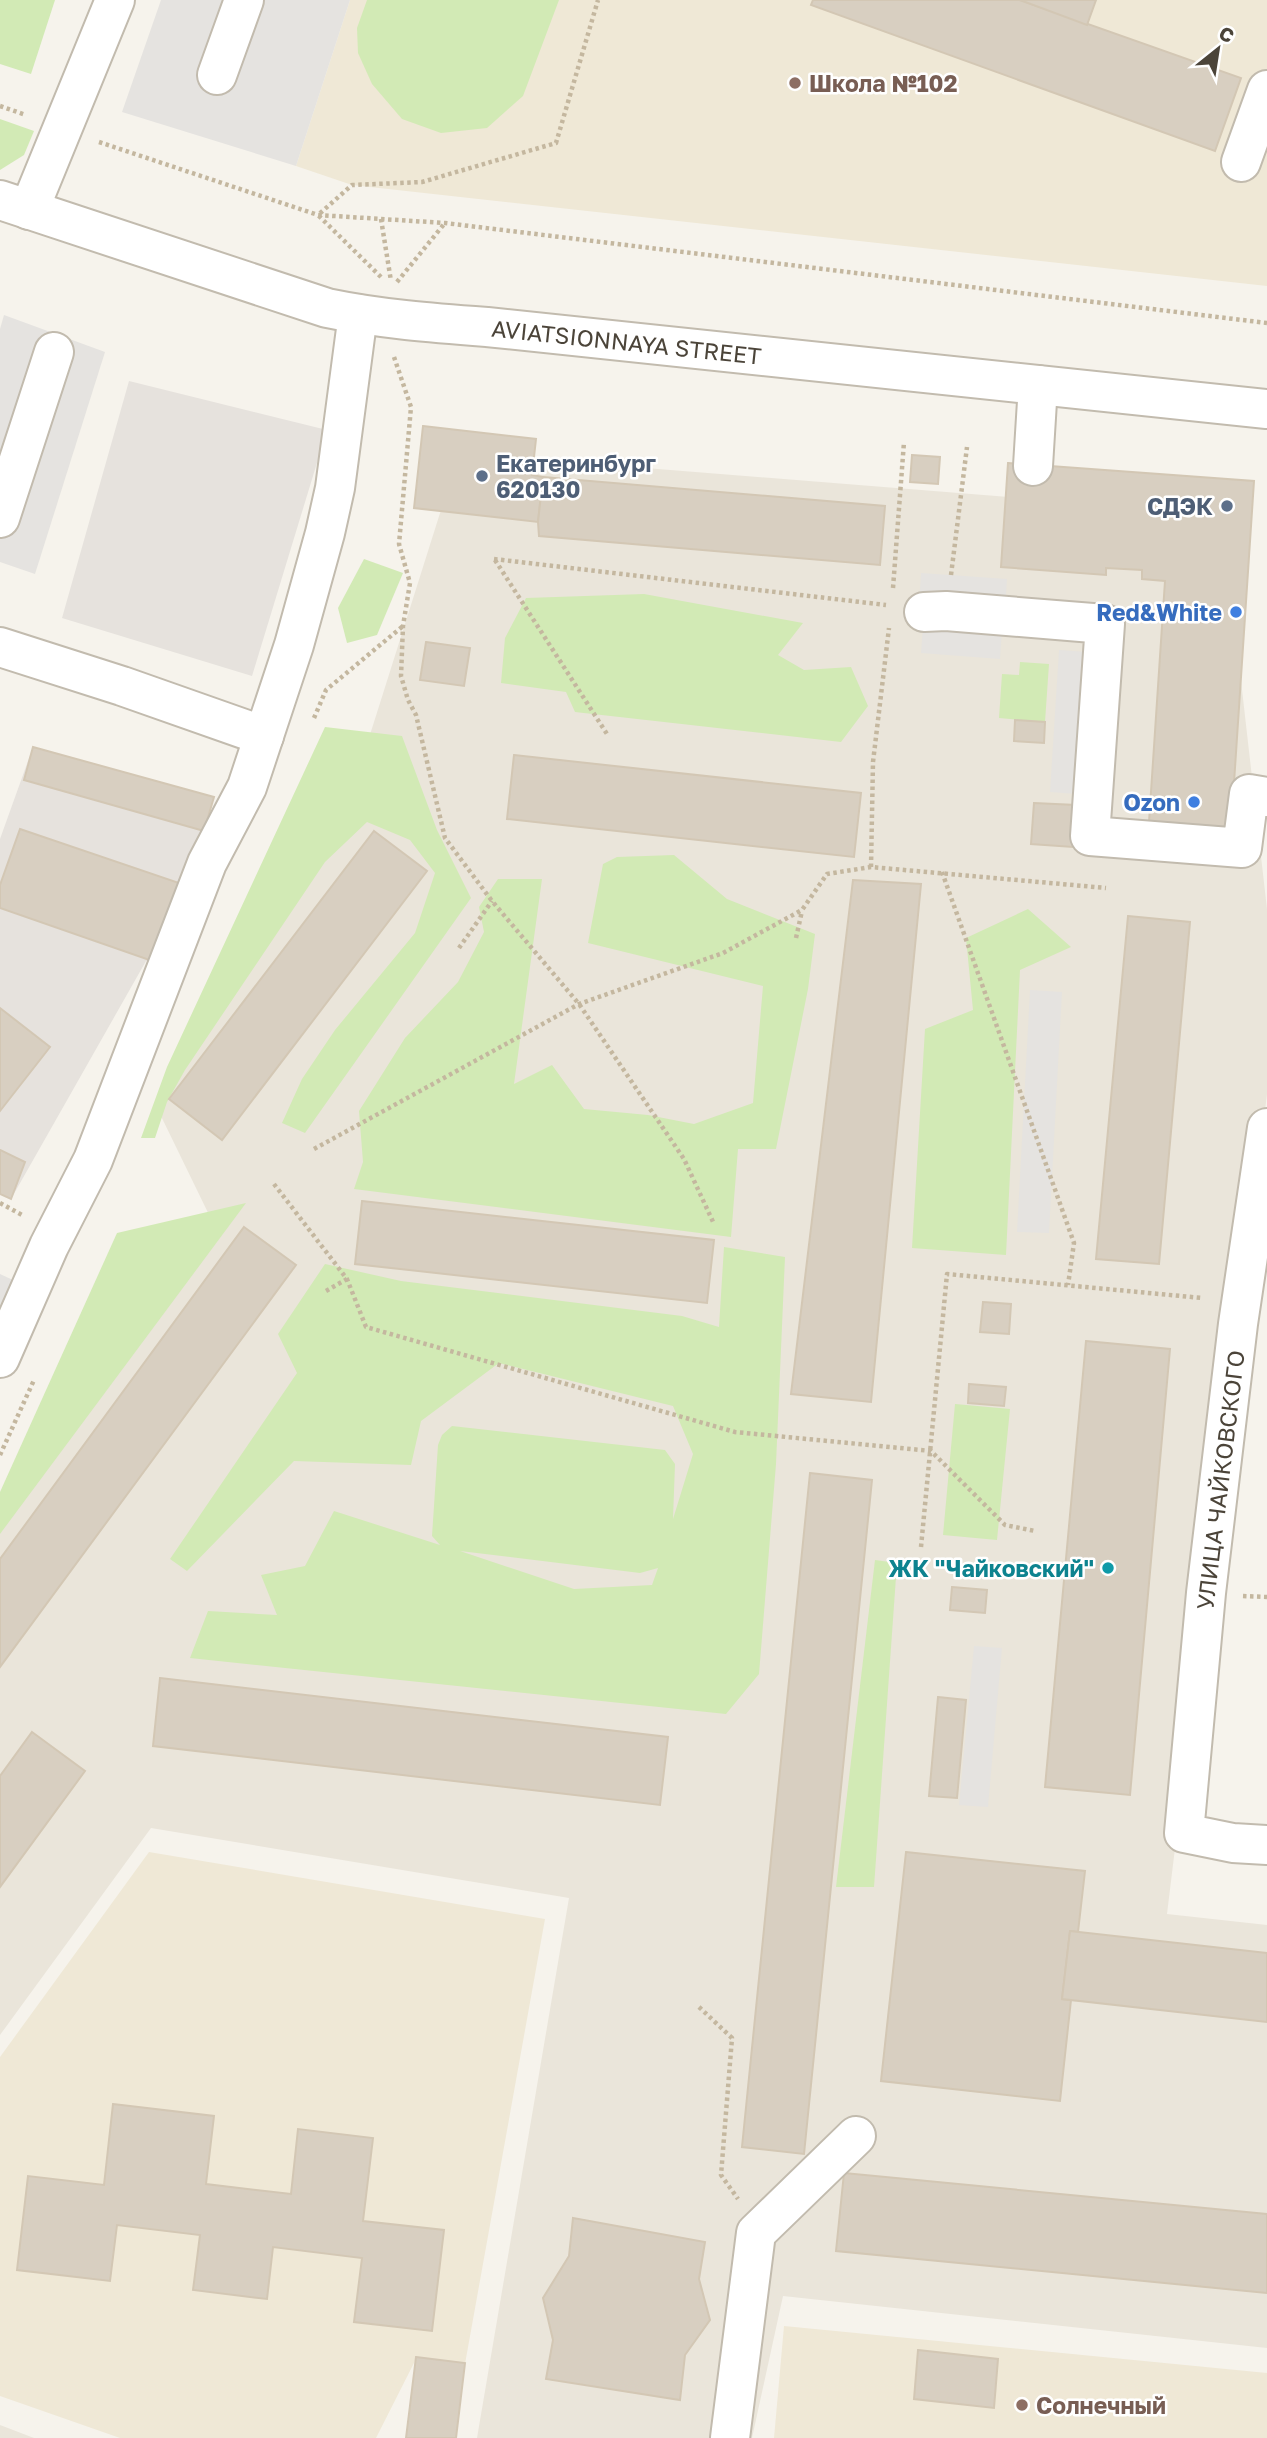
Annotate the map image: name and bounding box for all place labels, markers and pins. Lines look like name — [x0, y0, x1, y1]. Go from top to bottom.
place label: Школа №102 — [809, 69, 958, 97]
marker: Школа №102 — [787, 75, 803, 91]
place label: Екатеринбург 620130 — [496, 449, 656, 503]
marker: Екатеринбург 620130 — [474, 468, 490, 484]
place label: СДЭК — [1147, 492, 1213, 520]
marker: СДЭК — [1219, 498, 1235, 514]
place label: Red&White — [1096, 598, 1222, 626]
marker: Red&White — [1228, 604, 1244, 620]
place label: Ozon — [1123, 788, 1180, 816]
marker: Ozon — [1186, 794, 1202, 810]
place label: ЖК "Чайковский" — [889, 1554, 1094, 1582]
marker: ЖК "Чайковский" — [1100, 1560, 1116, 1576]
place label: Солнечный — [1036, 2391, 1166, 2419]
marker: Солнечный — [1014, 2397, 1030, 2413]

